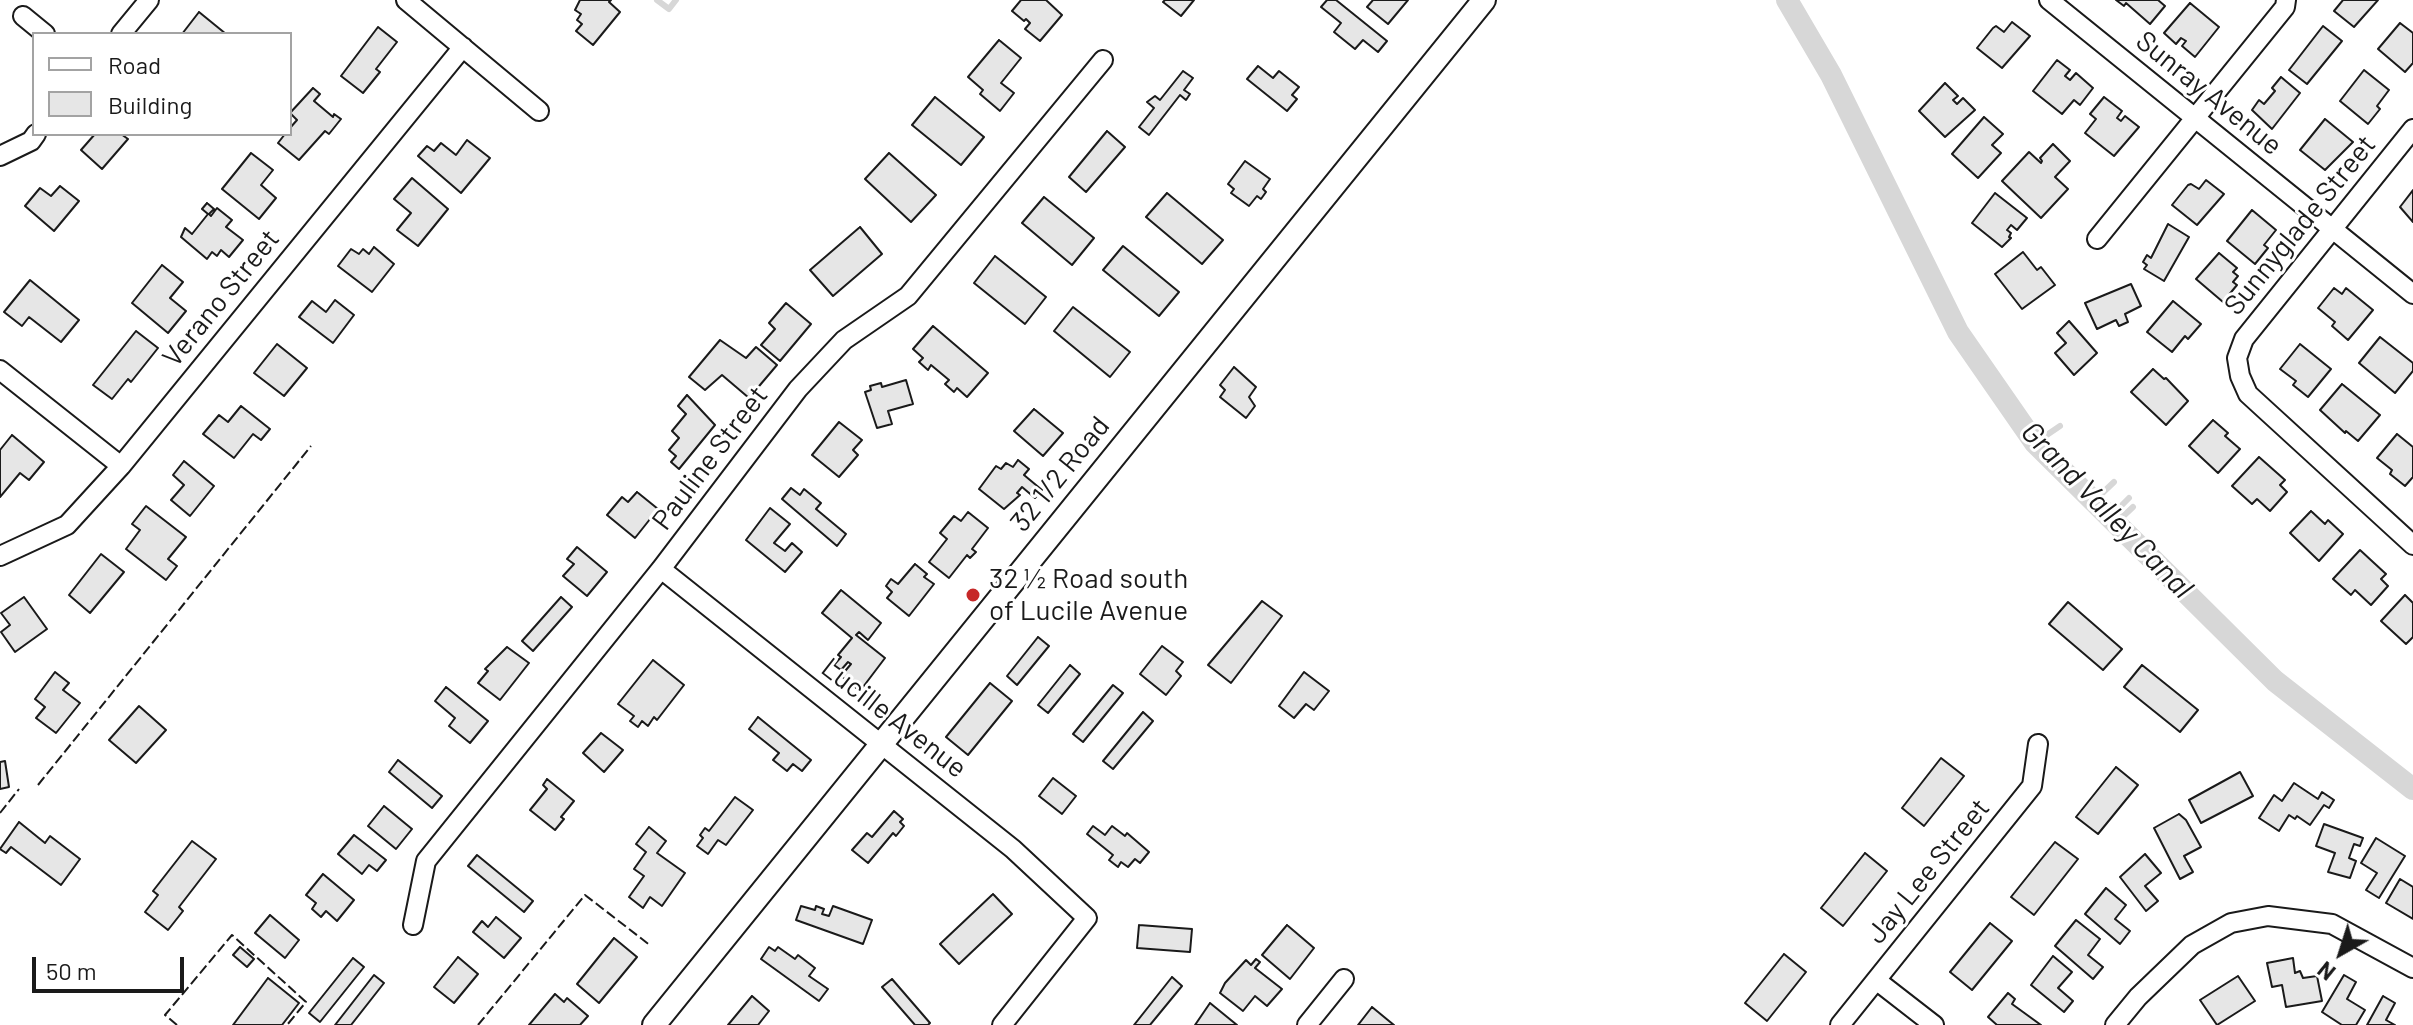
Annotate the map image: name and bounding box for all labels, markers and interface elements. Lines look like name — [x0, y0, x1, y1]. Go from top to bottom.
street label: Sunray Avenue — [2129, 24, 2289, 162]
legend — [32, 32, 292, 136]
text: Road — [108, 50, 161, 79]
text: Building — [108, 90, 192, 119]
street label: Sunnyglade Street — [2217, 128, 2383, 322]
street label: Verano Street — [155, 223, 287, 373]
street label: Pauline Street — [645, 380, 775, 536]
street label: 32 1/2 Road — [1003, 410, 1117, 538]
water label: Grand Valley Canal — [2013, 414, 2201, 606]
place label: 32 ½ Road south of Lucile Avenue — [989, 562, 1188, 628]
marker: 32 ½ Road south of Lucile Avenue — [964, 586, 982, 604]
street label: Lucille Avenue — [815, 651, 973, 785]
street label: Jay Lee Street — [1859, 792, 1997, 950]
north arrow — [2301, 913, 2381, 993]
scale bar — [36, 941, 188, 991]
text: 50 m — [46, 956, 97, 985]
text: N — [2312, 957, 2340, 986]

